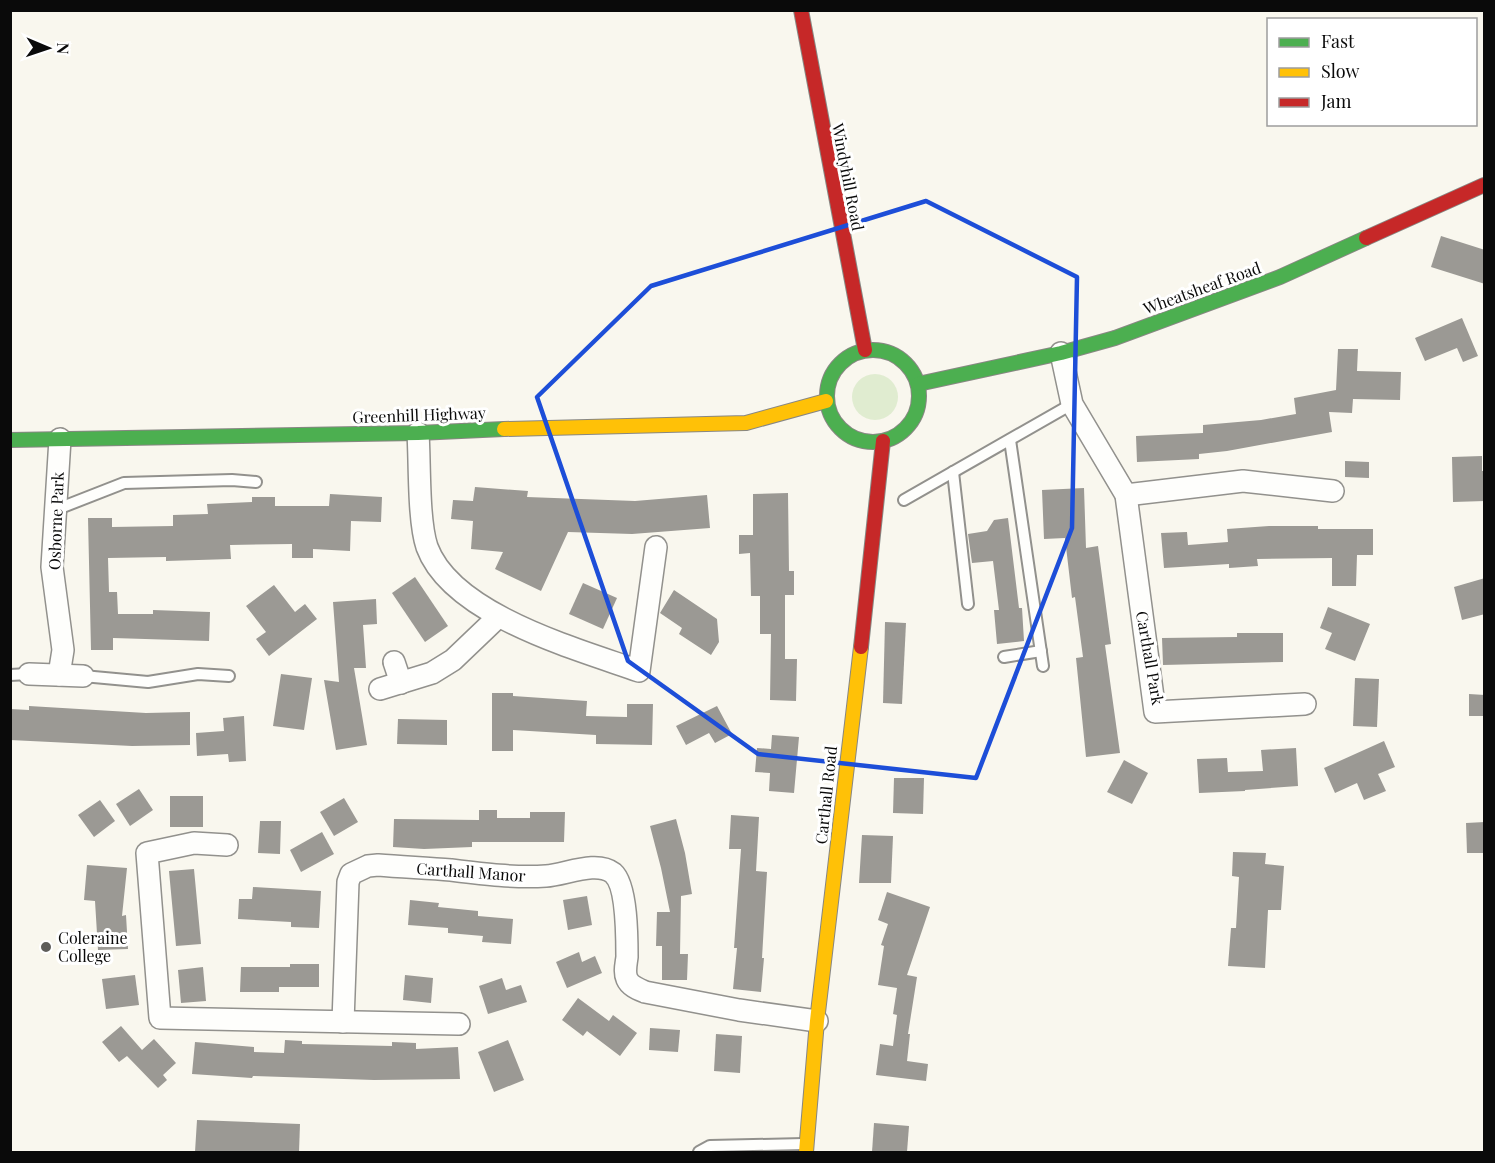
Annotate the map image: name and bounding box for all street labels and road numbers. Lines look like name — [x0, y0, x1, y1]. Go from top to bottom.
street label: Windyhill Road — [828, 120, 869, 232]
street label: Wheatsheaf Road — [1139, 256, 1264, 319]
street label: Greenhill Highway — [352, 402, 486, 427]
street label: Osborne Park — [43, 471, 68, 570]
street label: Carthall Park — [1132, 609, 1169, 707]
street label: Carthall Road — [810, 745, 841, 845]
street label: Carthall Manor — [416, 857, 526, 886]

